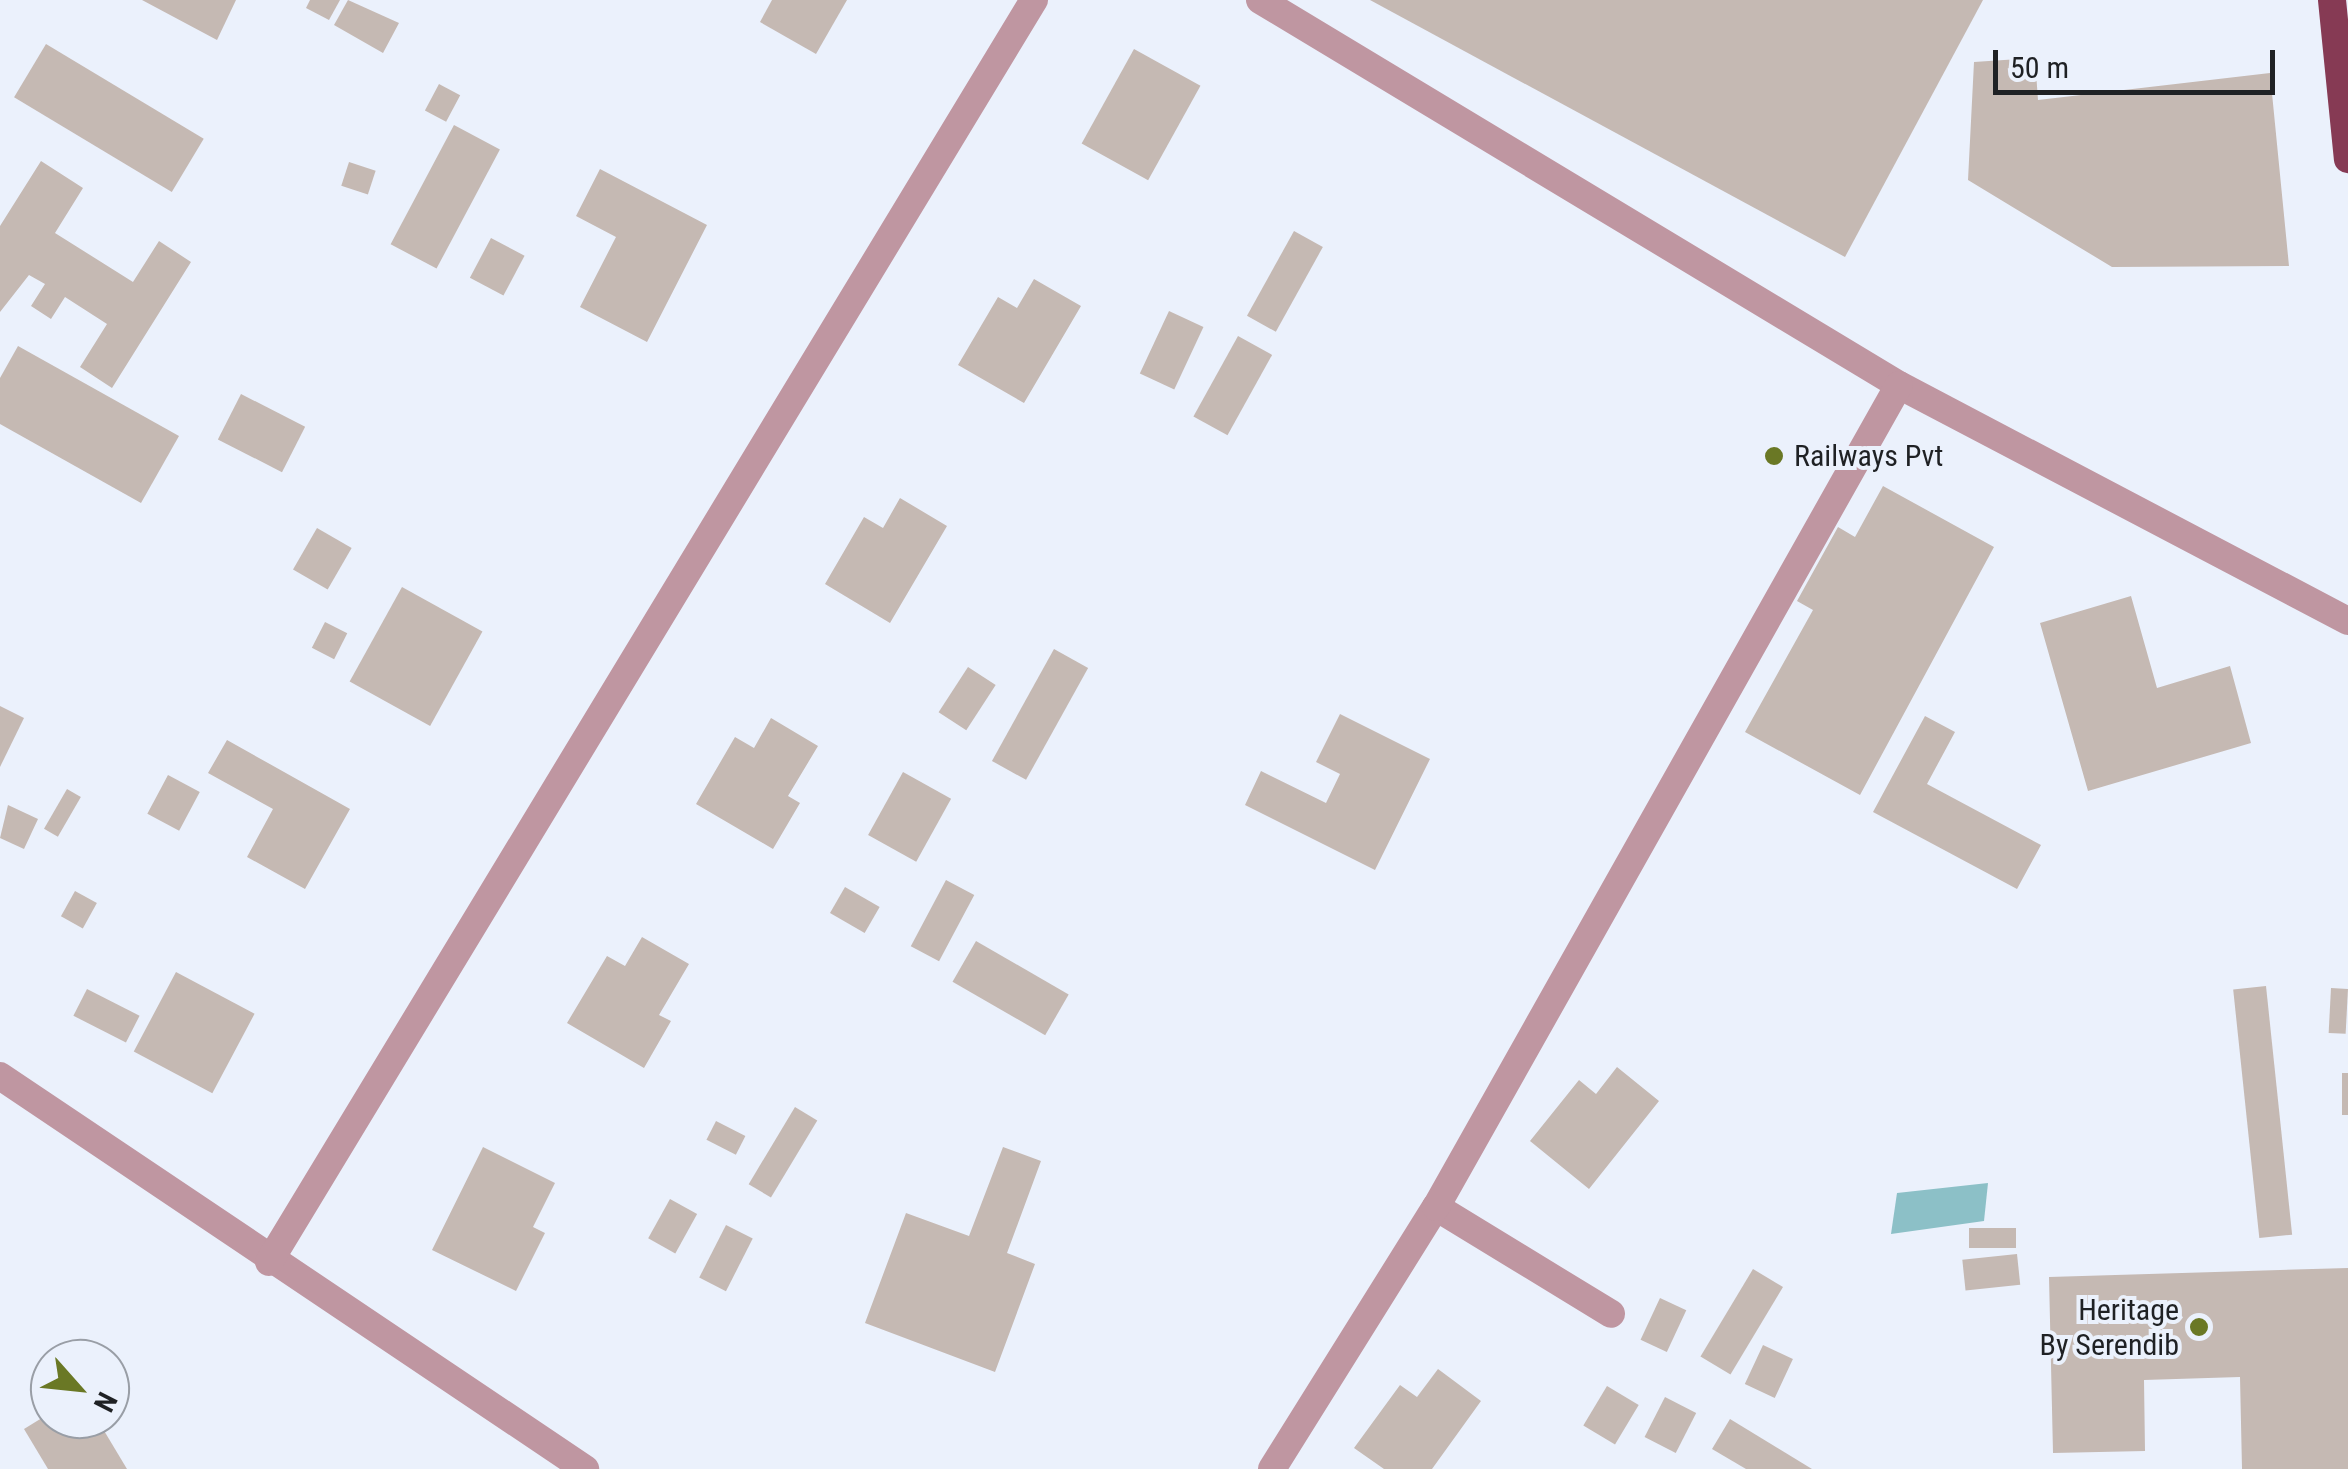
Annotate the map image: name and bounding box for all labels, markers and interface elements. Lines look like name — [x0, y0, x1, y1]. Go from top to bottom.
scale bar — [1998, 30, 2280, 92]
text: 50 m — [2010, 50, 2069, 85]
place label: Railways Pvt — [1794, 438, 1943, 474]
marker: Railways Pvt — [1763, 445, 1785, 467]
place label: Heritage By Serendib — [2040, 1292, 2179, 1362]
marker: Heritage By Serendib — [2188, 1316, 2210, 1338]
north arrow — [30, 1339, 130, 1439]
text: N — [87, 1387, 124, 1417]

